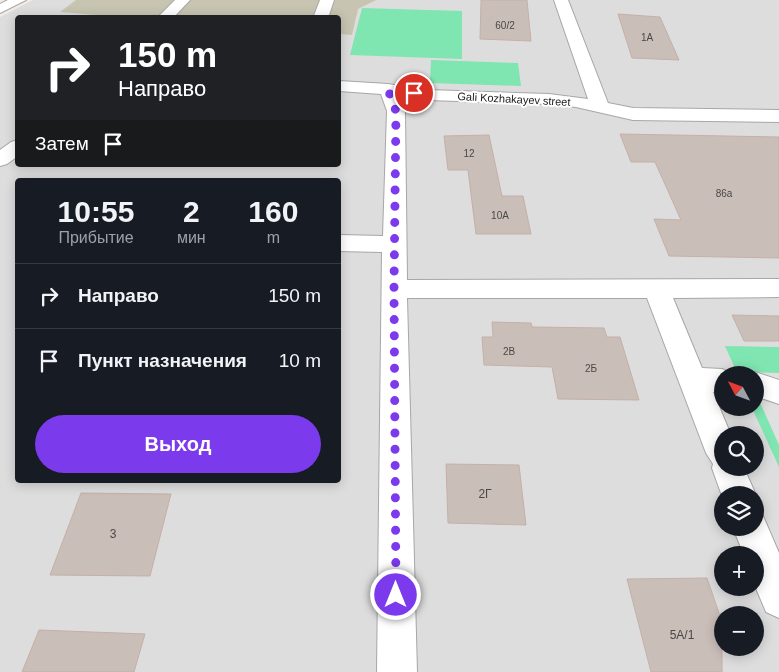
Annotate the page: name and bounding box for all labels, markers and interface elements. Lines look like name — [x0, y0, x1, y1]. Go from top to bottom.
house number: 60/2 — [495, 20, 515, 31]
house number: 1А — [641, 32, 653, 43]
icon: right — [35, 35, 100, 100]
text: 150 m — [118, 35, 217, 74]
pin — [393, 72, 435, 114]
text: Направо — [118, 76, 206, 101]
icon: arrive — [400, 79, 428, 107]
street label: Gali Kozhakayev street — [457, 90, 571, 108]
icon: arrive — [99, 130, 127, 158]
text: Затем — [35, 133, 89, 154]
house number: 12 — [463, 148, 475, 159]
house number: 86а — [716, 188, 733, 199]
text: 10:55 — [58, 195, 134, 228]
text: 2 — [183, 195, 200, 228]
text: 160 — [248, 195, 298, 228]
house number: 10А — [491, 210, 509, 221]
text: Прибытие — [58, 229, 134, 246]
text: мин — [177, 229, 206, 246]
text: m — [267, 229, 280, 246]
icon: right — [35, 282, 63, 310]
text: Направо — [78, 285, 159, 306]
text: 150 m — [268, 285, 321, 306]
house number: 2В — [503, 346, 515, 357]
icon: arrive — [35, 347, 63, 375]
text: Пункт назначения — [78, 350, 247, 371]
text: 10 m — [279, 350, 321, 371]
house number: 2Б — [585, 363, 597, 374]
north arrow — [714, 366, 764, 416]
map controls — [714, 366, 764, 656]
button: Выход — [35, 415, 321, 473]
button: search — [714, 426, 764, 476]
button: layers — [714, 486, 764, 536]
house number: 2Г — [478, 487, 492, 501]
house number: 3 — [110, 527, 117, 541]
button: + — [714, 546, 764, 596]
position arrow — [369, 568, 421, 620]
button: − — [714, 606, 764, 656]
house number: 5А/1 — [670, 628, 695, 642]

